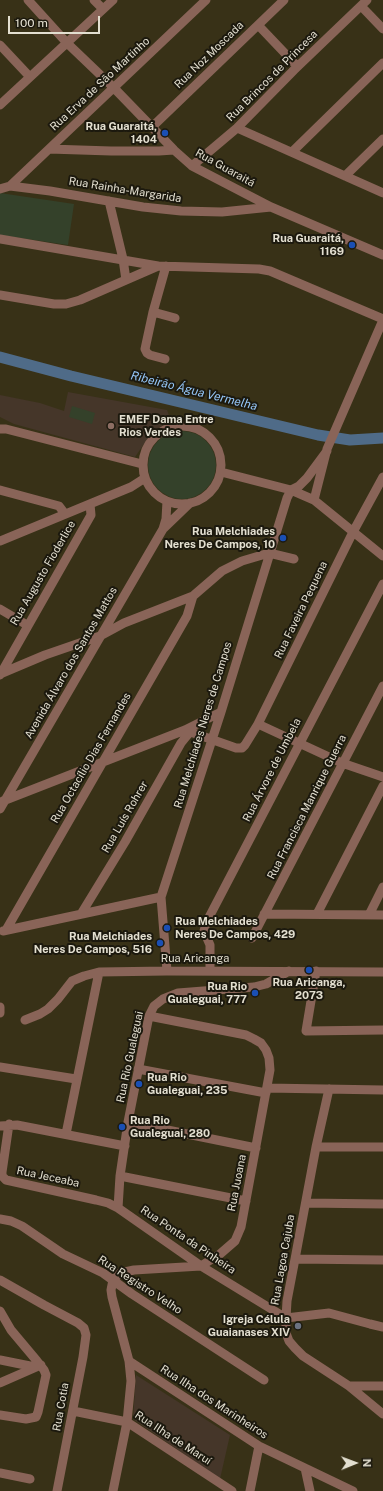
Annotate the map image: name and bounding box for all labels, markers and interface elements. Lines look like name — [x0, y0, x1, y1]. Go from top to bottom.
scale bar — [10, 8, 102, 34]
text: 100 m — [15, 16, 48, 30]
street label: Rua Noz Moscada — [172, 19, 246, 91]
street label: Rua Brincos de Princesa — [224, 28, 320, 124]
street label: Rua Erva de São Martinho — [47, 34, 153, 134]
place label: Rua Guaraitá, 1404 — [86, 120, 157, 146]
marker: Rua Guaraitá, 1404 — [160, 128, 170, 138]
street label: Rua Guaraitá — [193, 146, 257, 190]
street label: Rua Rainha-Margarida — [68, 175, 182, 205]
place label: Rua Guaraitá, 1169 — [273, 232, 344, 258]
marker: Rua Guaraitá, 1169 — [347, 240, 357, 250]
water label: Ribeirão Água Vermelha — [129, 368, 259, 414]
place label: EMEF Dama Entre Rios Verdes — [119, 413, 214, 439]
marker: EMEF Dama Entre Rios Verdes — [106, 421, 116, 431]
street label: Rua Augusto Fioderlice — [8, 518, 78, 628]
place label: Rua Melchiades Neres De Campos, 10 — [164, 525, 275, 551]
marker: Rua Melchiades Neres De Campos, 10 — [278, 533, 288, 543]
street label: Rua Faveira Pequena — [272, 559, 330, 661]
street label: Avenida Álvaro dos Santos Mattos — [22, 585, 120, 741]
street label: Rua Melchíades Neres de Campos — [171, 640, 235, 810]
street label: Rua Octacílio Dias Fernandes — [48, 690, 134, 826]
street label: Rua Árvore de Umbela — [240, 716, 304, 824]
street label: Rua Francisca Manrique Guerra — [265, 732, 349, 882]
street label: Rua Luís Rohrer — [99, 779, 151, 855]
place label: Rua Melchiades Neres De Campos, 429 — [175, 915, 295, 941]
marker: Rua Melchiades Neres De Campos, 429 — [162, 923, 172, 933]
place label: Rua Melchiades Neres De Campos, 516 — [34, 930, 152, 956]
marker: Rua Melchiades Neres De Campos, 516 — [155, 938, 165, 948]
street label: Rua Aricanga — [161, 952, 229, 966]
marker: Rua Aricanga, 2073 — [304, 965, 314, 975]
place label: Rua Aricanga, 2073 — [272, 976, 346, 1002]
place label: Rua Rio Gualeguai, 777 — [167, 980, 247, 1006]
marker: Rua Rio Gualeguai, 777 — [250, 988, 260, 998]
street label: Rua Rio Gualeguai — [114, 1010, 146, 1104]
place label: Rua Rio Gualeguai, 235 — [147, 1071, 227, 1097]
marker: Rua Rio Gualeguai, 235 — [134, 1079, 144, 1089]
place label: Rua Rio Gualeguai, 280 — [130, 1114, 210, 1140]
marker: Rua Rio Gualeguai, 280 — [117, 1122, 127, 1132]
street label: Rua Juoana — [225, 1153, 249, 1213]
street label: Rua Jeceaba — [15, 1164, 81, 1190]
street label: Rua Ponta da Pinheira — [138, 1203, 238, 1277]
street label: Rua Lagoa Cajuba — [269, 1214, 297, 1306]
street label: Rua Registro Velho — [96, 1253, 184, 1317]
place label: Igreja Célula Guaianases XIV — [208, 1313, 290, 1339]
marker: Igreja Célula Guaianases XIV — [293, 1321, 303, 1331]
street label: Rua Ilha dos Marinheiros — [158, 1362, 270, 1442]
street label: Rua Cotia — [50, 1382, 72, 1432]
street label: Rua Ilha de Maruí — [132, 1408, 214, 1468]
north arrow — [335, 1443, 375, 1483]
text: N — [361, 1458, 373, 1467]

